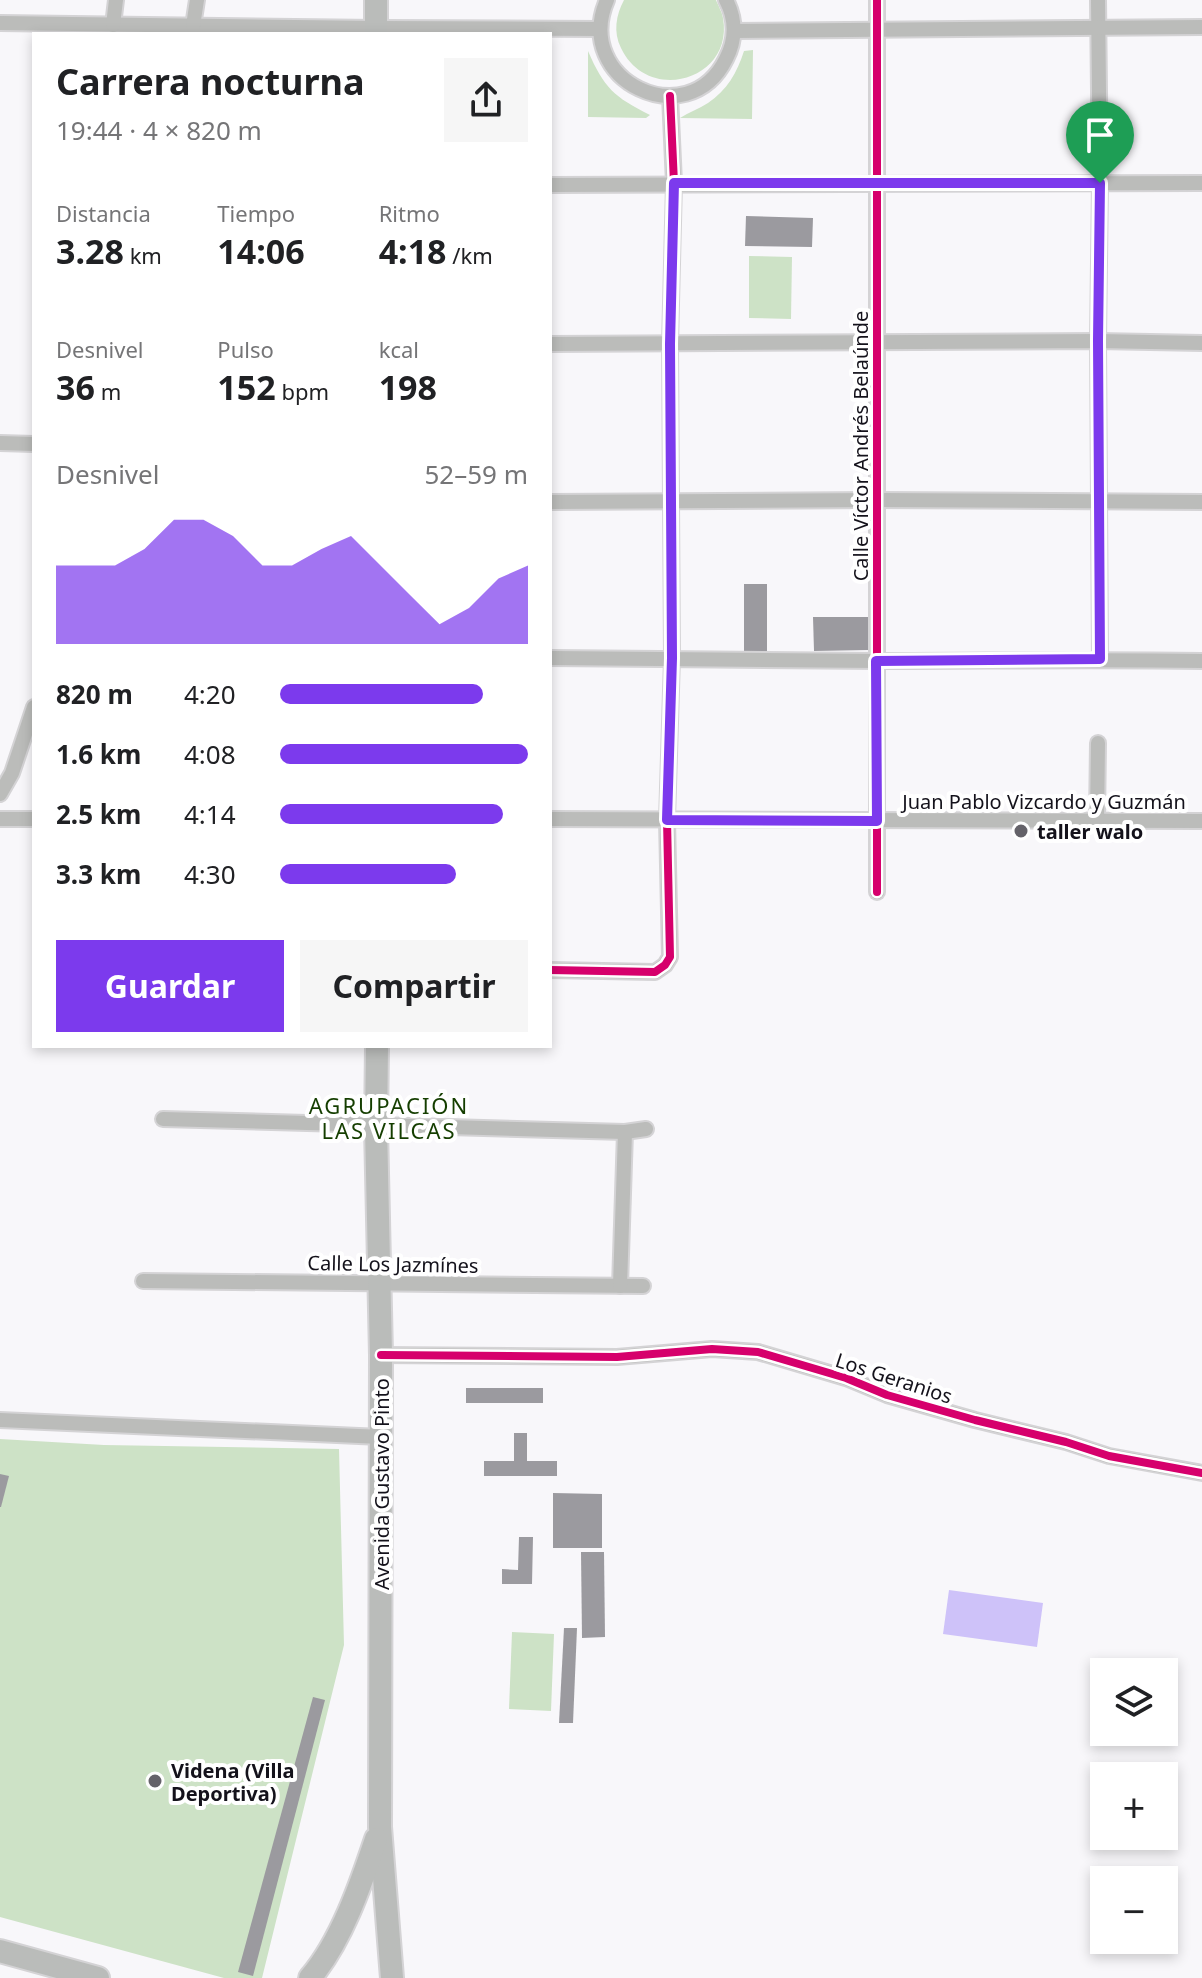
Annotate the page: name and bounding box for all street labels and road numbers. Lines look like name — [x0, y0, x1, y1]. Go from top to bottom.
street label: Calle Víctor Andrés Belaúnde — [847, 311, 874, 581]
street label: Juan Pablo Vizcardo y Guzmán — [900, 788, 1186, 815]
street label: Calle Los Jazmínes — [307, 1249, 479, 1279]
street label: Los Geranios — [832, 1346, 956, 1410]
street label: Avenida Gustavo Pinto — [368, 1378, 395, 1590]

